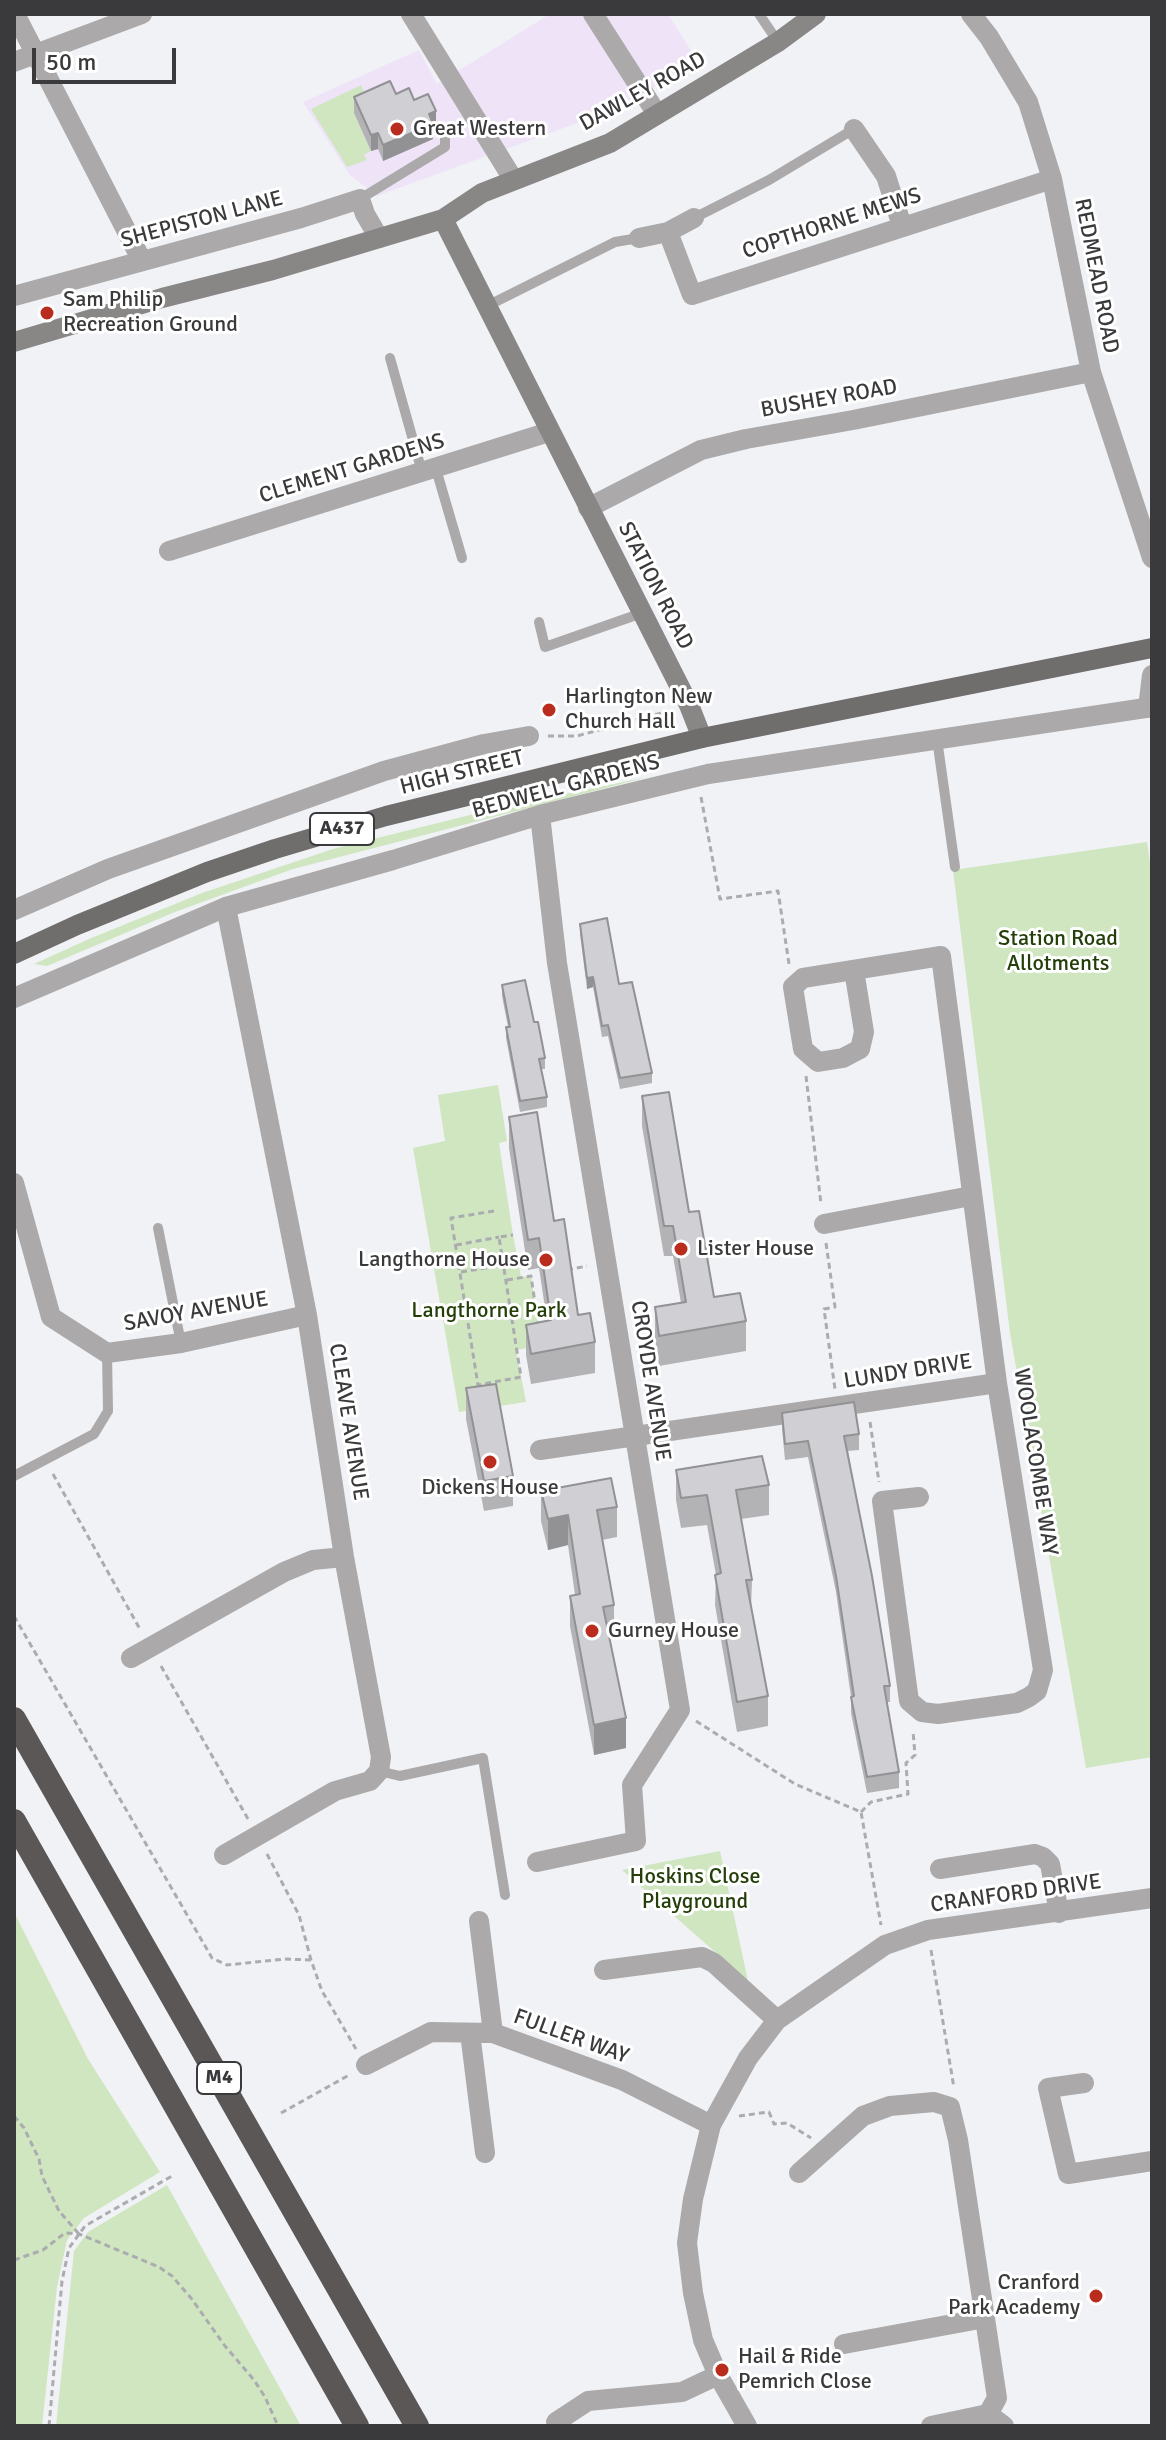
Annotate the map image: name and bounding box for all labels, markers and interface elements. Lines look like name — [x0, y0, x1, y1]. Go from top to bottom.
scale bar — [36, 32, 180, 82]
text: 50 m — [46, 47, 96, 77]
street label: DAWLEY ROAD — [575, 47, 711, 137]
place label: Great Western — [413, 116, 546, 142]
marker: Great Western — [388, 120, 406, 138]
street label: COPTHORNE MEWS — [739, 183, 925, 265]
street label: SHEPISTON LANE — [118, 186, 286, 254]
street label: REDMEAD ROAD — [1068, 196, 1124, 356]
place label: Sam Philip Recreation Ground — [63, 287, 238, 338]
marker: Sam Philip Recreation Ground — [38, 304, 56, 322]
street label: BUSHEY ROAD — [759, 374, 899, 424]
street label: CLEMENT GARDENS — [256, 428, 448, 510]
street label: STATION ROAD — [612, 518, 698, 654]
place label: Harlington New Church Hall — [565, 684, 712, 736]
marker: Harlington New Church Hall — [540, 701, 558, 719]
street label: HIGH STREET — [397, 745, 527, 801]
street label: BEDWELL GARDENS — [469, 749, 663, 825]
road number: A437 — [310, 813, 374, 845]
park label: Station Road Allotments — [998, 926, 1118, 978]
place label: Lister House — [697, 1236, 814, 1262]
marker: Lister House — [672, 1240, 690, 1258]
place label: Langthorne House — [358, 1247, 530, 1273]
marker: Langthorne House — [537, 1251, 555, 1269]
street label: SAVOY AVENUE — [122, 1286, 270, 1338]
park label: Langthorne Park — [411, 1298, 567, 1324]
street label: CROYDE AVENUE — [624, 1299, 676, 1463]
street label: CLEAVE AVENUE — [323, 1342, 373, 1502]
street label: LUNDY DRIVE — [842, 1349, 974, 1395]
street label: WOOLACOMBE WAY — [1007, 1366, 1063, 1558]
marker: Dickens House — [481, 1453, 499, 1471]
place label: Dickens House — [421, 1475, 559, 1501]
place label: Gurney House — [608, 1618, 739, 1644]
marker: Gurney House — [583, 1622, 601, 1640]
park label: Hoskins Close Playground — [630, 1864, 760, 1916]
street label: CRANFORD DRIVE — [929, 1869, 1103, 1919]
street label: FULLER WAY — [510, 2004, 632, 2070]
road number: M4 — [197, 2062, 241, 2094]
place label: Cranford Park Academy — [948, 2270, 1080, 2322]
marker: Cranford Park Academy — [1087, 2287, 1105, 2305]
place label: Hail & Ride Pemrich Close — [738, 2344, 872, 2396]
marker: Hail & Ride Pemrich Close — [713, 2361, 731, 2379]

